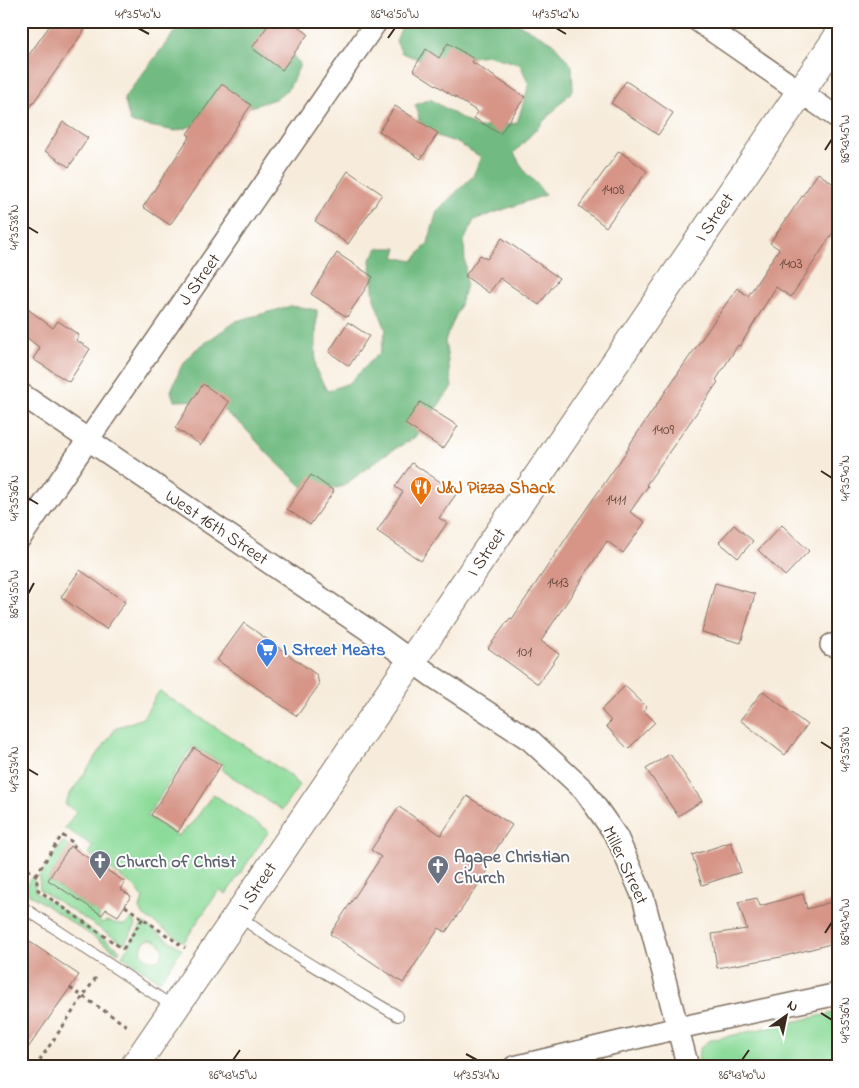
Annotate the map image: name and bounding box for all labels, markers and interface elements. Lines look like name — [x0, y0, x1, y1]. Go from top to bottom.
text: 41°35'40"N — [115, 6, 161, 24]
text: 86°43'50"W — [371, 6, 419, 24]
text: 41°35'42"N — [533, 6, 579, 24]
text: 86°43'45"W — [837, 115, 855, 163]
house number: 1408 — [601, 179, 625, 201]
street label: I Street — [690, 188, 742, 248]
text: 41°35'38"N — [6, 204, 24, 250]
street label: J Street — [173, 249, 228, 312]
house number: 1403 — [779, 253, 803, 275]
house number: 1409 — [652, 419, 674, 441]
text: 41°35'40"N — [837, 455, 855, 501]
text: 41°35'36"N — [6, 475, 24, 521]
restaurant icon: J&J Pizza Shack — [409, 475, 433, 506]
place label: J&J Pizza Shack — [437, 476, 556, 502]
street label: West 16th Street — [159, 484, 273, 573]
house number: 1411 — [606, 489, 626, 511]
street label: I Street — [462, 523, 514, 583]
text: 86°43'50"W — [6, 570, 24, 618]
house number: 1413 — [547, 572, 569, 594]
supermarket icon: I Street Meats — [255, 637, 279, 668]
place label: I Street Meats — [283, 638, 386, 664]
house number: 101 — [516, 641, 532, 663]
text: 41°35'38"N — [837, 726, 855, 772]
text: 41°35'34"N — [6, 746, 24, 792]
street label: Miller Street — [595, 822, 654, 909]
place label: Agape Christian Church — [454, 845, 570, 892]
church icon: Church of Christ — [88, 849, 112, 880]
place label: Church of Christ — [116, 850, 237, 876]
church icon: Agape Christian Church — [426, 854, 450, 885]
street label: I Street — [233, 857, 285, 917]
text: 86°43'40"W — [837, 899, 855, 945]
north arrow — [762, 990, 812, 1040]
text: N — [783, 995, 802, 1018]
text: 41°35'36"N — [837, 997, 855, 1043]
text: 86°43'45"W — [209, 1067, 257, 1085]
text: 41°35'34"N — [454, 1067, 500, 1085]
text: 86°43'40"W — [719, 1067, 765, 1085]

